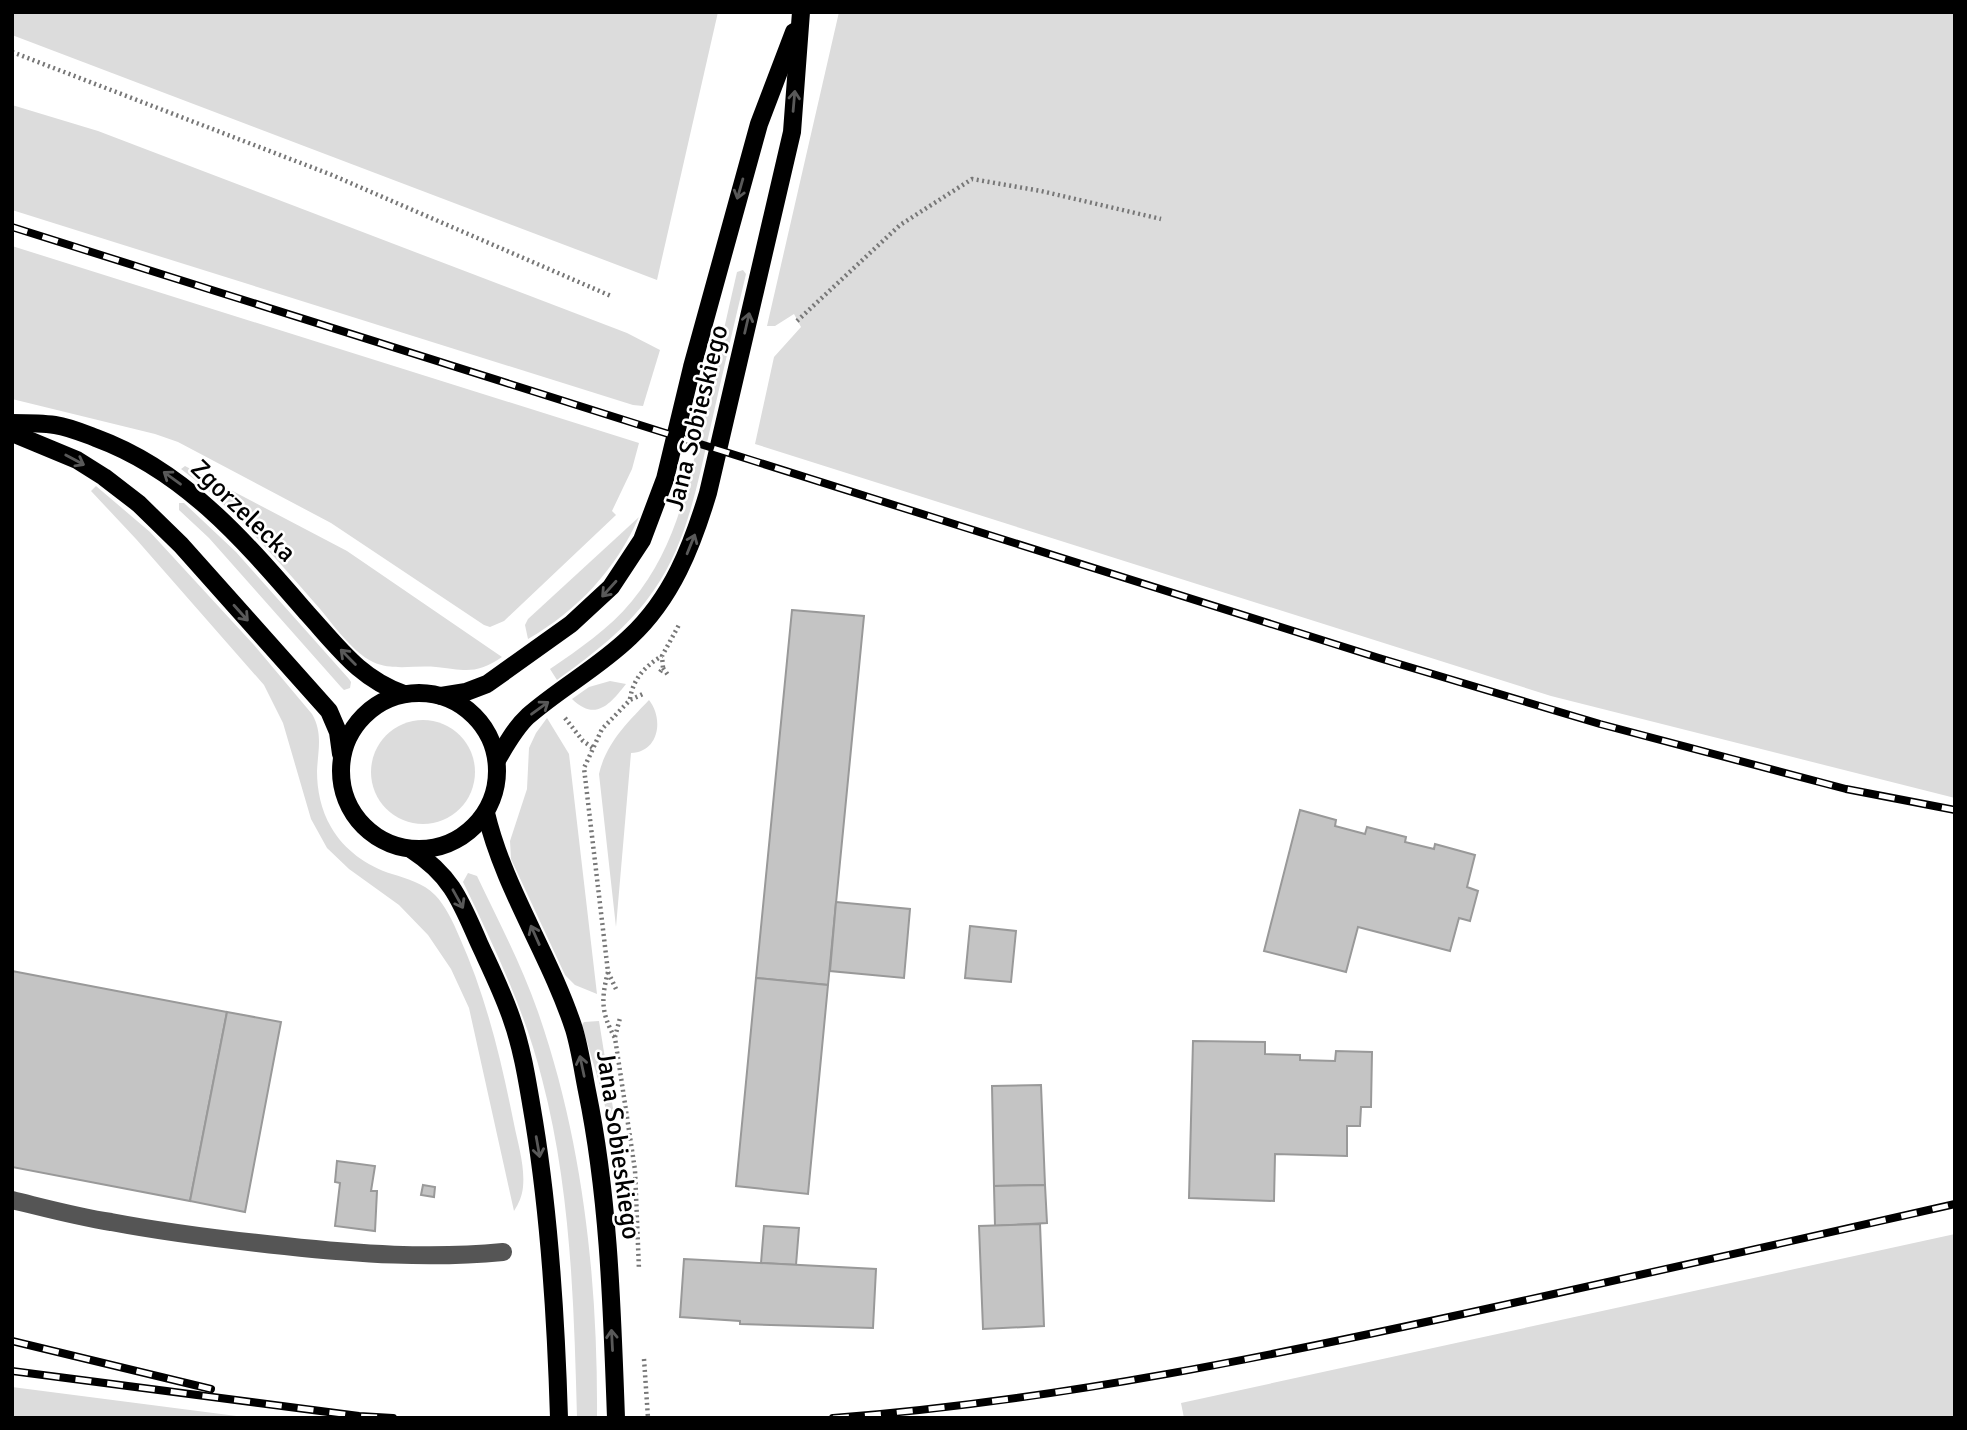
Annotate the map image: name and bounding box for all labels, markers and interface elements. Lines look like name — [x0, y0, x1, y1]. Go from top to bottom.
one-way arrow — [788, 90, 801, 113]
one-way arrow — [733, 178, 746, 200]
one-way arrow — [741, 312, 755, 335]
street label: Jana Sobieskiego — [658, 322, 736, 514]
one-way arrow — [64, 453, 84, 467]
street label: Zgorzelecka — [184, 453, 302, 569]
one-way arrow — [163, 471, 182, 485]
one-way arrow — [686, 533, 699, 555]
one-way arrow — [601, 579, 617, 597]
one-way arrow — [233, 604, 249, 622]
one-way arrow — [340, 649, 357, 666]
one-way arrow — [530, 701, 549, 715]
one-way arrow — [451, 889, 465, 909]
one-way arrow — [528, 925, 541, 947]
street label: Jana Sobieskiego — [589, 1048, 647, 1242]
one-way arrow — [574, 1055, 588, 1078]
one-way arrow — [532, 1135, 545, 1158]
one-way arrow — [606, 1329, 619, 1352]

